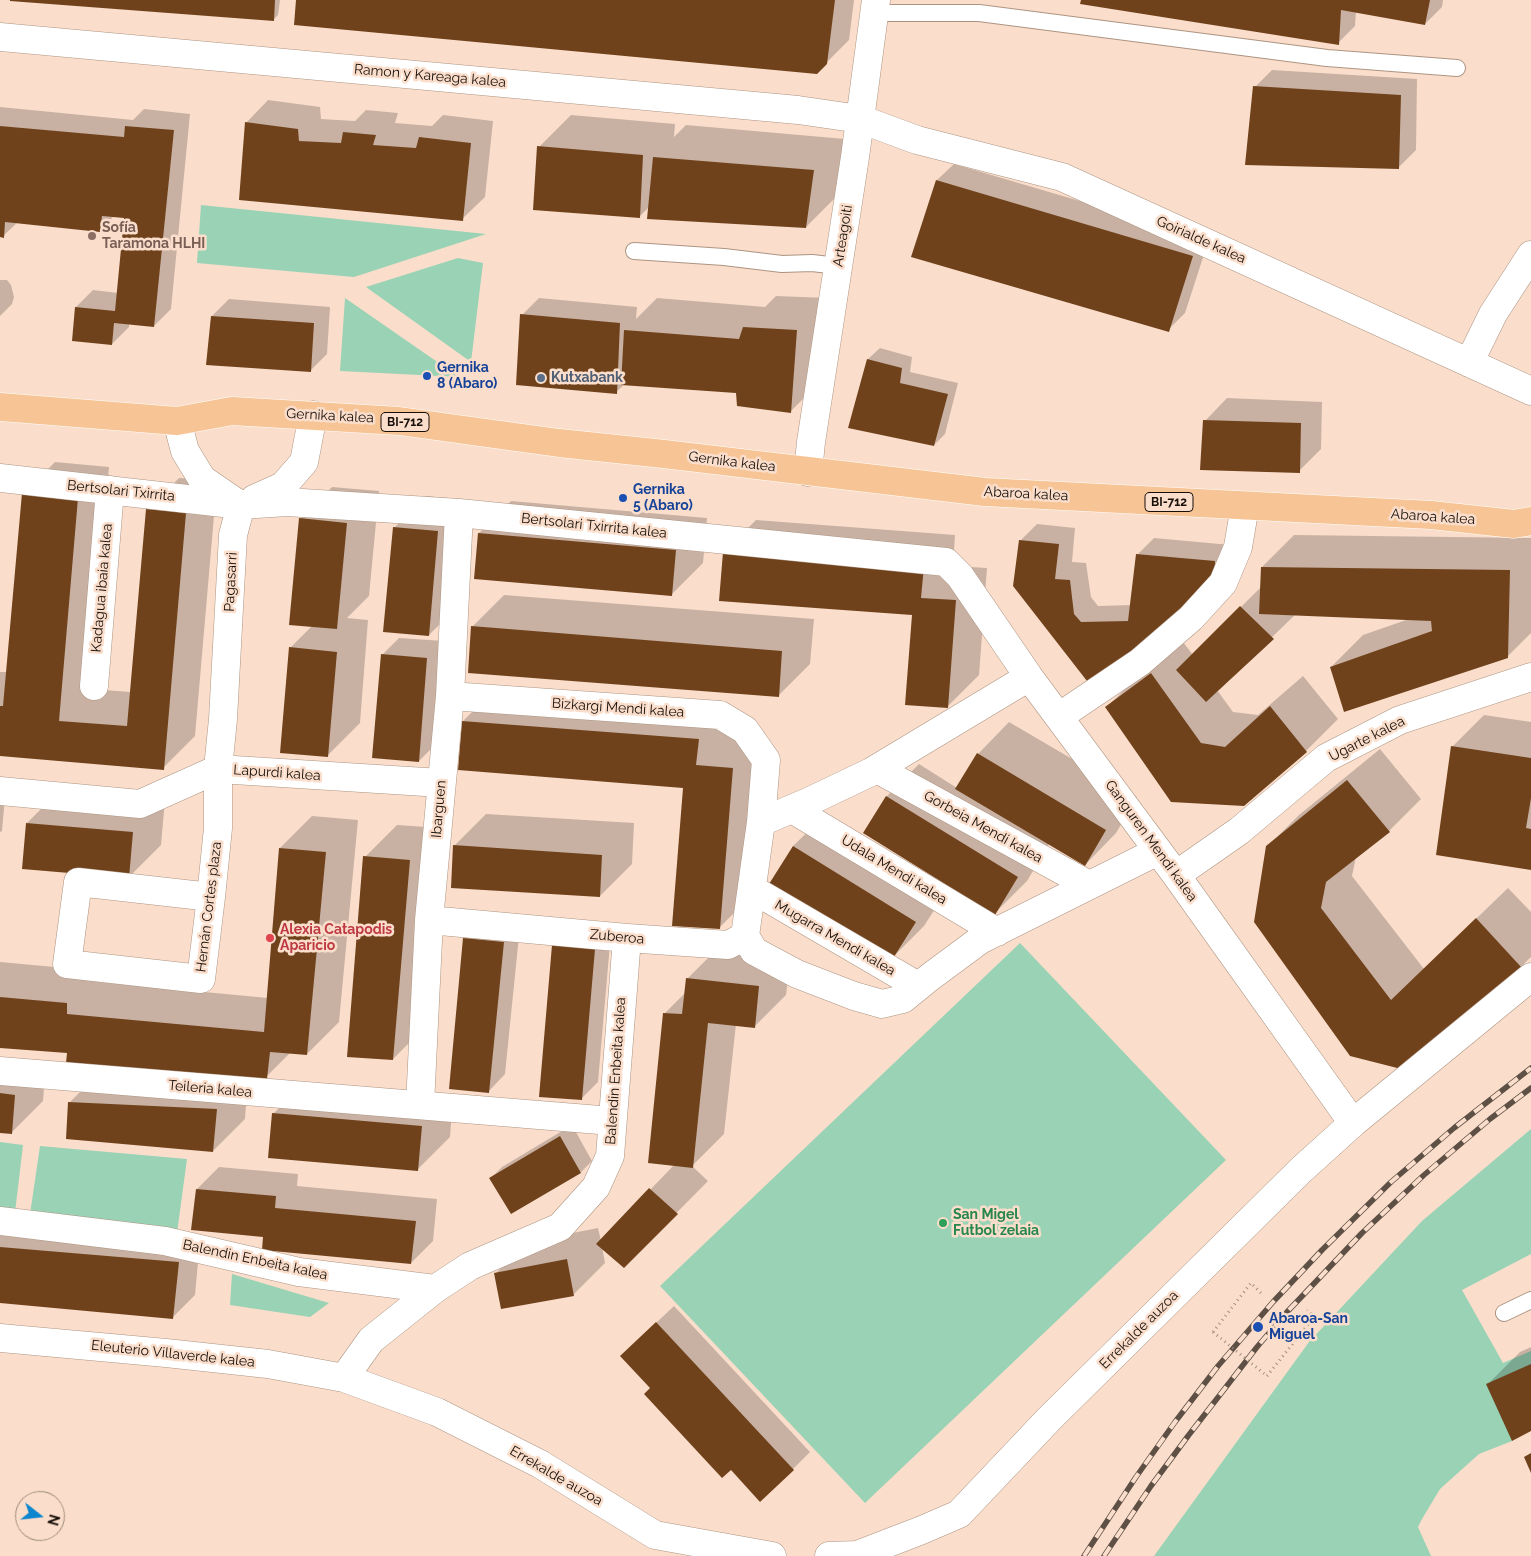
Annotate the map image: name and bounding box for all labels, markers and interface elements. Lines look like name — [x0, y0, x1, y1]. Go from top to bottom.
street label: Ramon y Kareaga kalea — [353, 61, 507, 91]
street label: Arteagoiti — [830, 204, 856, 268]
street label: Goirialde kalea — [1154, 213, 1248, 267]
place label: Sofía Taramona HLHI — [102, 220, 205, 252]
marker: Sofía Taramona HLHI — [86, 230, 98, 242]
place label: Gernika 8 (Abaro) — [437, 360, 497, 392]
marker: Gernika 8 (Abaro) — [421, 370, 433, 382]
place label: Kutxabank — [551, 370, 623, 386]
marker: Kutxabank — [535, 372, 547, 384]
street label: Gernika kalea — [286, 405, 374, 427]
road number: BI-712 — [381, 412, 429, 432]
street label: Gernika kalea — [687, 448, 777, 476]
street label: Bertsolari Txirrita — [66, 477, 176, 505]
place label: Gernika 5 (Abaro) — [633, 482, 693, 514]
street label: Abaroa kalea — [983, 483, 1069, 505]
marker: Gernika 5 (Abaro) — [617, 492, 629, 504]
road number: BI-712 — [1145, 492, 1193, 512]
street label: Abaroa kalea — [1390, 506, 1476, 528]
street label: Bertsolari Txirrita kalea — [520, 510, 668, 542]
street label: Kadagua ibaia kalea — [88, 523, 116, 653]
street label: Pagasarri — [221, 552, 241, 612]
street label: Bizkargi Mendi kalea — [551, 695, 685, 721]
street label: Ugarte kalea — [1326, 713, 1408, 765]
street label: Lapurdi kalea — [233, 762, 321, 784]
street label: Ganguren Mendi kalea — [1101, 777, 1201, 905]
street label: Ibarguen — [428, 779, 450, 839]
street label: Gorbeia Mendi kalea — [921, 787, 1045, 867]
street label: Udala Mendi kalea — [838, 832, 950, 908]
street label: Hernán Cortes plaza — [193, 841, 225, 973]
street label: Mugarra Mendi kalea — [772, 897, 898, 979]
place label: Alexia Catapodis Aparicio — [280, 922, 392, 954]
street label: Zuberoa — [589, 926, 645, 948]
marker: Alexia Catapodis Aparicio — [264, 932, 276, 944]
street label: Balendin Enbeita kalea — [602, 997, 630, 1145]
street label: Teileria kalea — [167, 1077, 253, 1101]
place label: San Migel Futbol zelaia — [953, 1207, 1039, 1240]
marker: San Migel Futbol zelaia — [937, 1217, 949, 1229]
street label: Balendin Enbeita kalea — [181, 1236, 329, 1284]
street label: Errekalde auzoa — [1096, 1287, 1182, 1373]
place label: Abaroa-San Miguel — [1269, 1311, 1348, 1344]
marker: Abaroa-San Miguel — [1251, 1320, 1265, 1334]
street label: Eleuterio Villaverde kalea — [90, 1337, 256, 1371]
street label: Errekalde auzoa — [507, 1443, 605, 1509]
north arrow — [15, 1491, 65, 1541]
text: N — [44, 1513, 63, 1527]

